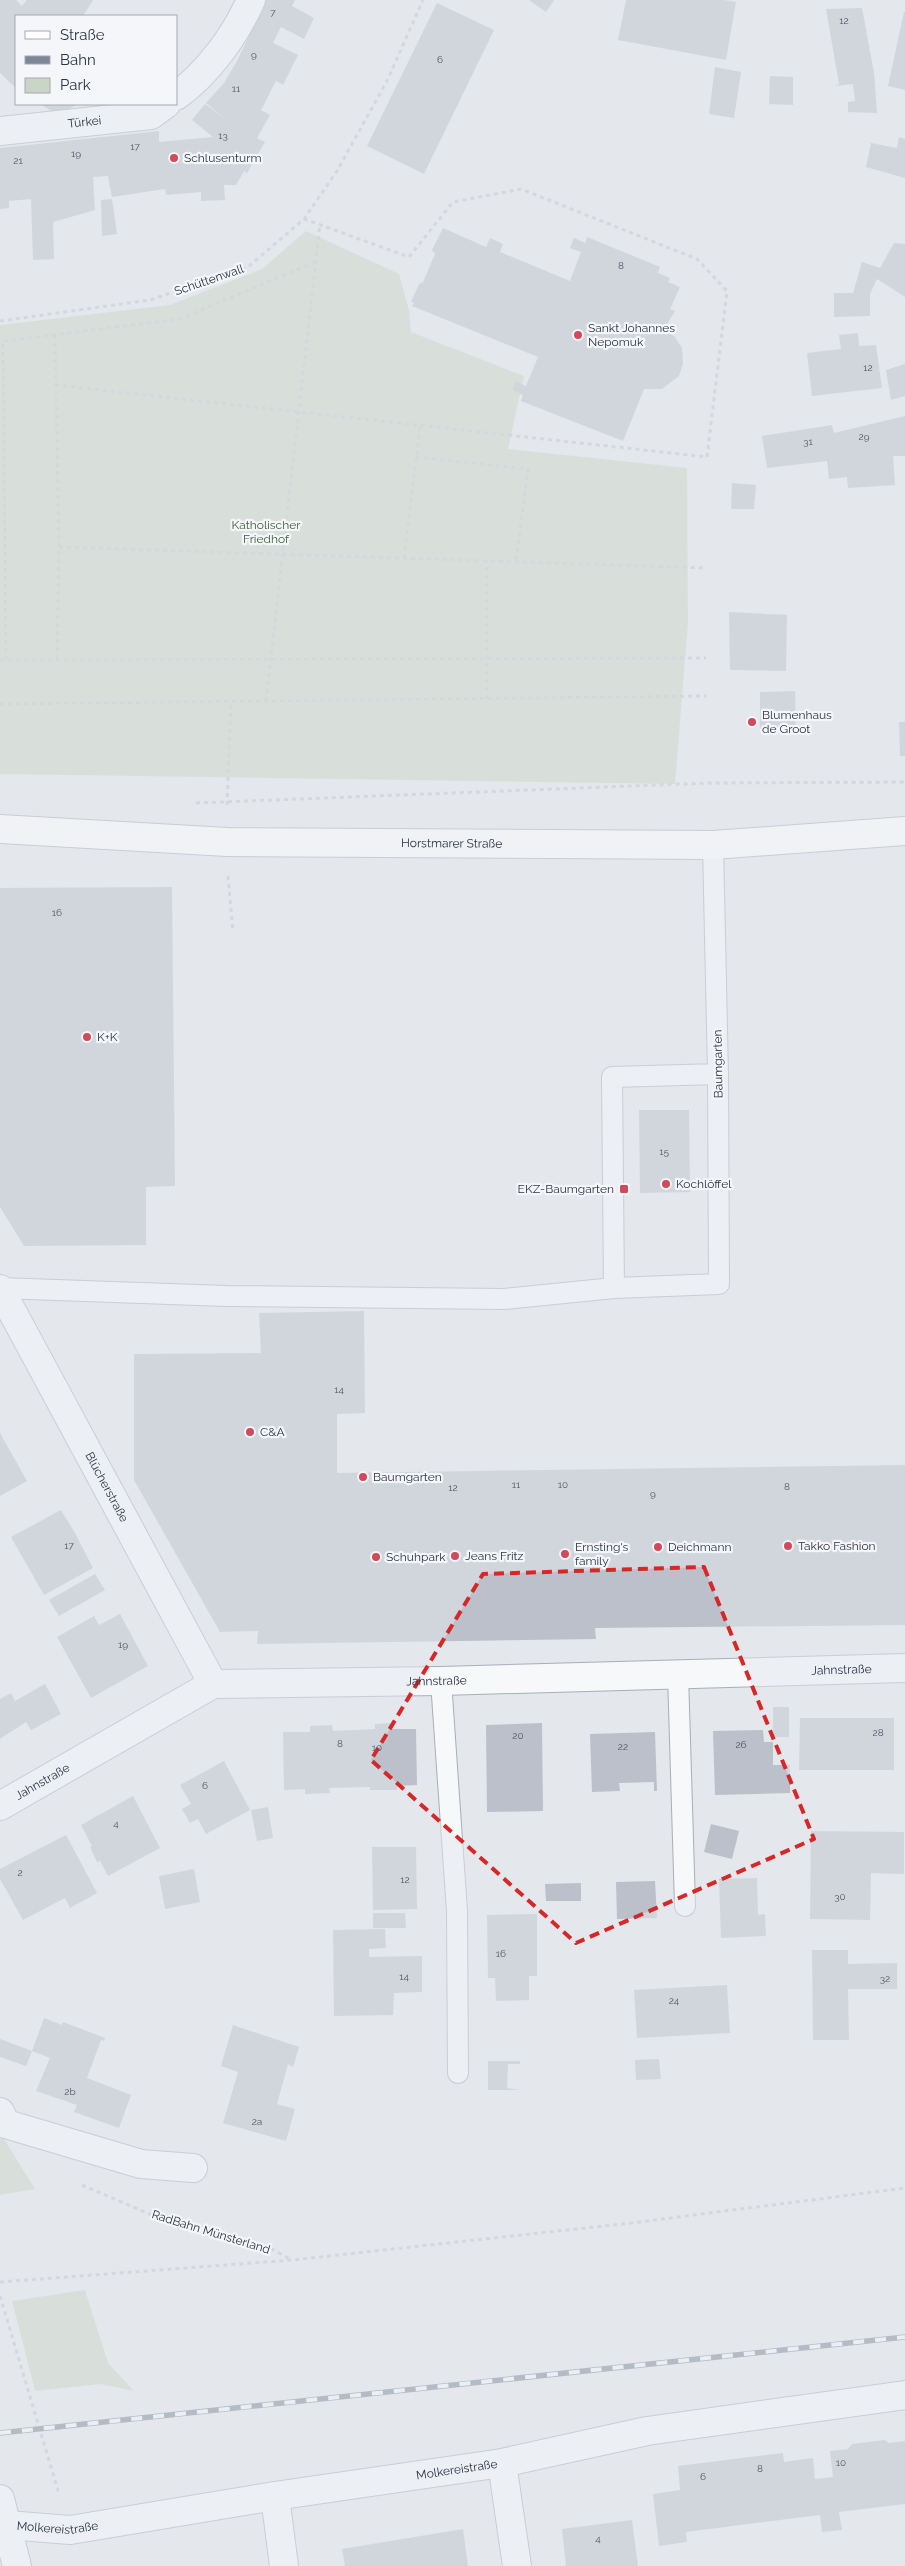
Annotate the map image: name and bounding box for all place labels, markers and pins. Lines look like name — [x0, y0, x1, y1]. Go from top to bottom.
place label: Schlusenturm — [184, 151, 261, 165]
marker: Schlusenturm — [168, 152, 180, 164]
place label: Sankt Johannes Nepomuk — [588, 321, 675, 349]
marker: Sankt Johannes Nepomuk — [572, 329, 584, 341]
place label: Blumenhaus de Groot — [762, 708, 832, 736]
marker: Blumenhaus de Groot — [746, 716, 758, 728]
place label: K+K — [97, 1030, 118, 1044]
marker: K+K — [81, 1031, 93, 1043]
place label: Kochlöffel — [676, 1177, 732, 1191]
marker: Kochlöffel — [660, 1178, 672, 1190]
place label: EKZ-Baumgarten — [518, 1182, 614, 1196]
marker: EKZ-Baumgarten — [618, 1183, 630, 1195]
place label: C&A — [260, 1425, 285, 1439]
marker: C&A — [244, 1426, 256, 1438]
place label: Baumgarten — [373, 1470, 442, 1484]
marker: Baumgarten — [357, 1471, 369, 1483]
place label: Takko Fashion — [798, 1539, 876, 1553]
place label: Ernsting's family — [575, 1540, 629, 1568]
place label: Deichmann — [668, 1540, 731, 1554]
marker: Takko Fashion — [782, 1540, 794, 1552]
marker: Deichmann — [652, 1541, 664, 1553]
marker: Ernsting's family — [559, 1548, 571, 1560]
place label: Jeans Fritz — [465, 1549, 524, 1563]
place label: Schuhpark — [386, 1550, 446, 1564]
marker: Jeans Fritz — [449, 1550, 461, 1562]
marker: Schuhpark — [370, 1551, 382, 1563]

